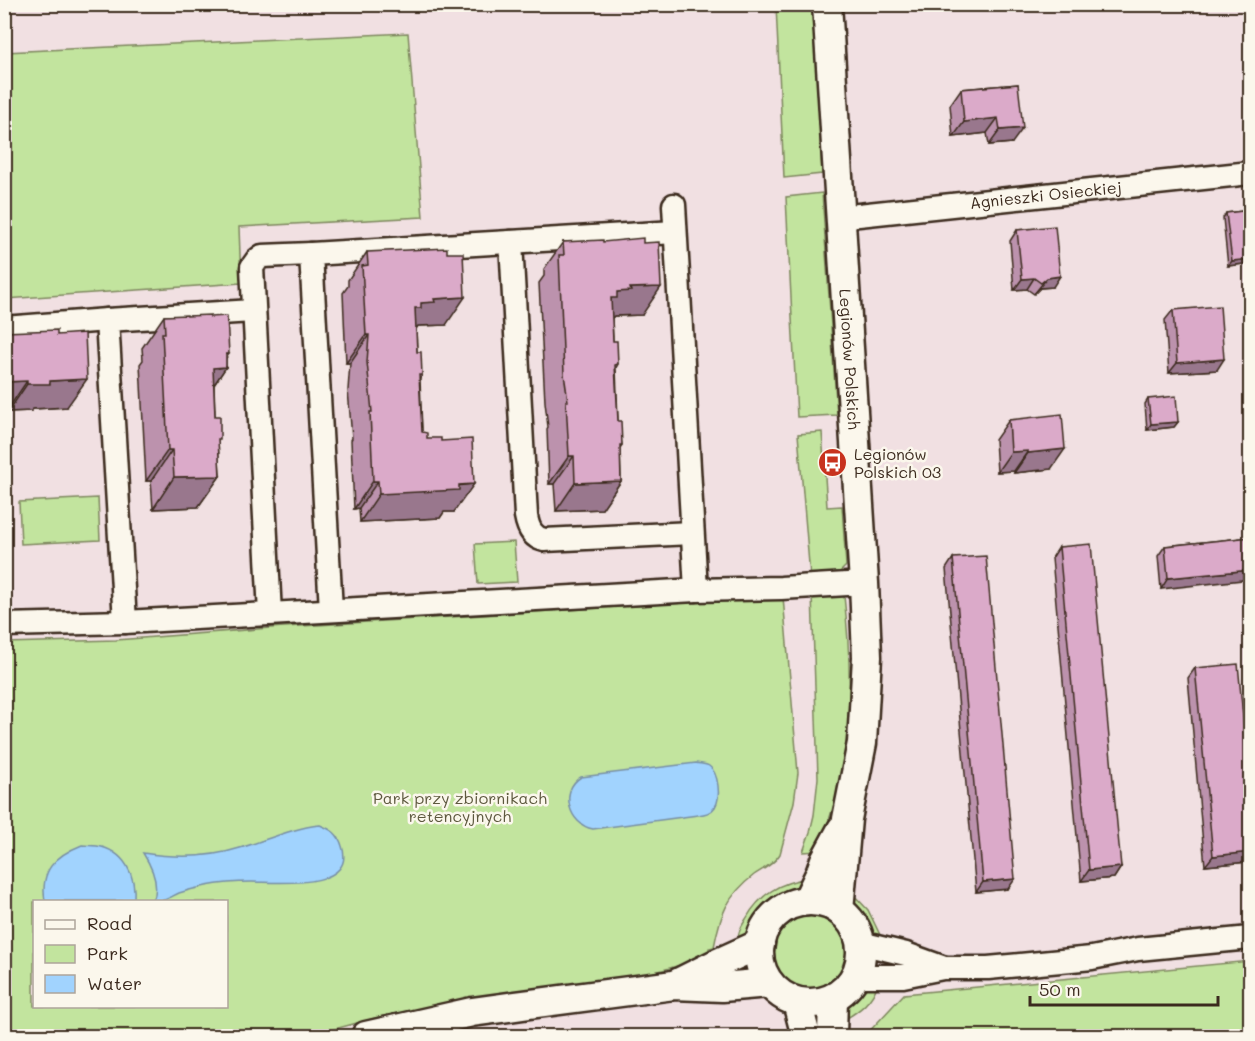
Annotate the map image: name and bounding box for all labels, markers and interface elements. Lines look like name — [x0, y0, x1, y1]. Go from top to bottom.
street label: Agnieszki Osieckiej — [969, 176, 1123, 213]
street label: Legionów Polskich — [835, 288, 865, 430]
place label: Legionów Polskich 03 — [854, 443, 941, 482]
bus stop icon: Legionów Polskich 03 — [817, 447, 849, 479]
park label: Park przy zbiornikach retencyjnych — [373, 787, 547, 826]
legend — [33, 900, 228, 1008]
text: Road — [87, 911, 132, 935]
text: Park — [87, 941, 128, 965]
scale bar — [1030, 969, 1218, 1007]
text: Water — [87, 971, 142, 995]
text: 50 m — [1039, 977, 1081, 1001]

